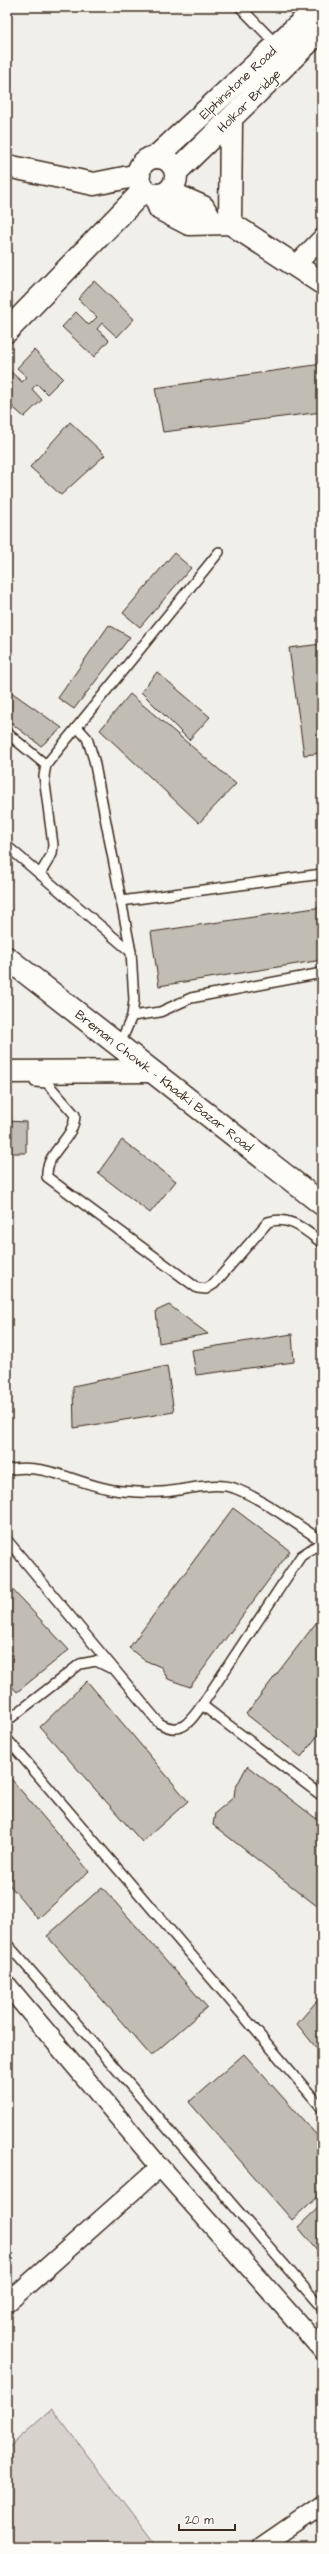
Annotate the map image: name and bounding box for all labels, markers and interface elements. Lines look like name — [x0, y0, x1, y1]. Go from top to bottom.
street label: Elphinstone Road — [195, 42, 281, 124]
street label: Holkar Bridge — [213, 65, 285, 137]
street label: Breman Chowk - Khadki Bazar Road — [71, 1006, 257, 1157]
scale bar — [179, 2506, 235, 2532]
text: 20 m — [185, 2512, 214, 2529]

